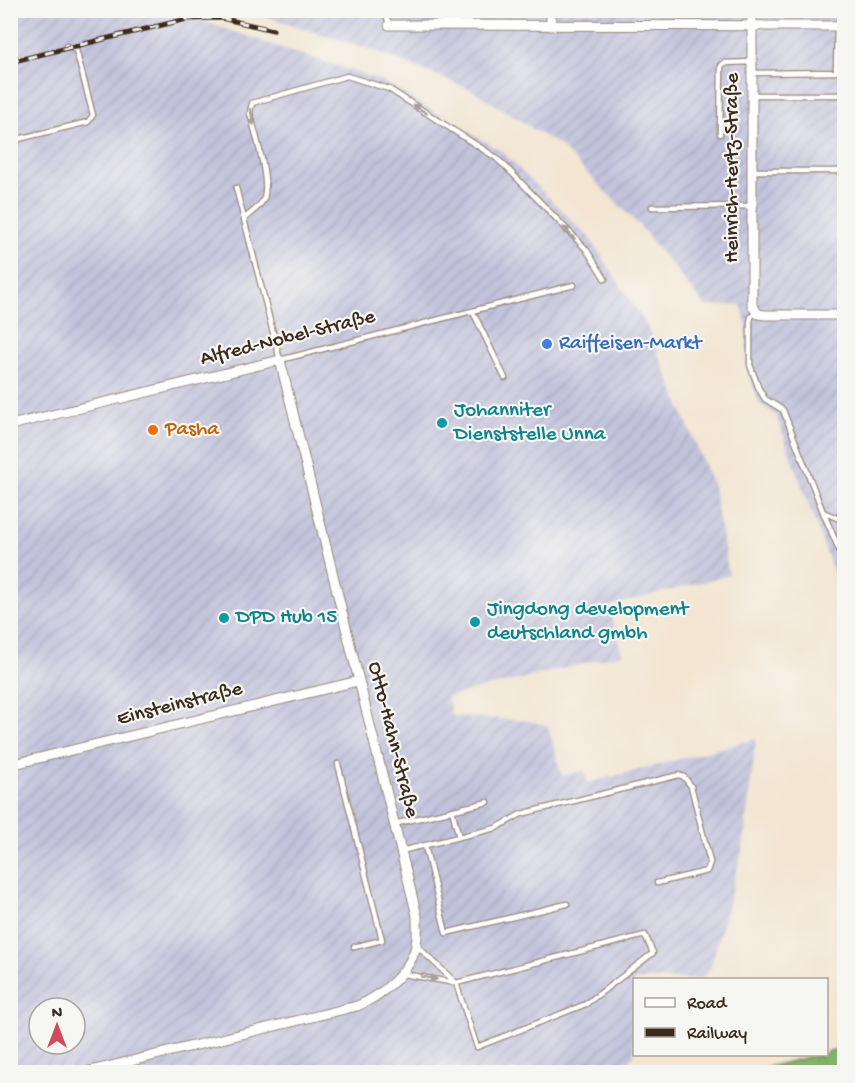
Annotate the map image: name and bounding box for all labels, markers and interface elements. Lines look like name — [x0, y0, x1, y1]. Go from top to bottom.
street label: Heinrich-Hertz-Straße — [721, 72, 746, 263]
one-way arrow — [412, 104, 428, 115]
one-way arrow — [248, 107, 257, 126]
one-way arrow — [563, 226, 577, 240]
street label: Alfred-Nobel-Straße — [198, 305, 379, 373]
place label: Raiffeisen-Markt — [559, 332, 704, 357]
marker: Raiffeisen-Markt — [540, 337, 554, 351]
place label: Johanniter Dienststelle Unna — [452, 399, 607, 448]
marker: Johanniter Dienststelle Unna — [435, 416, 449, 430]
place label: Pasha — [164, 418, 220, 443]
marker: Pasha — [146, 423, 160, 437]
place label: Jingdong development deutschland gmbh — [487, 598, 691, 647]
place label: DPD Hub 15 — [234, 606, 337, 631]
marker: DPD Hub 15 — [217, 611, 231, 625]
marker: Jingdong development deutschland gmbh — [468, 615, 482, 629]
street label: Otto-Hahn-Straße — [361, 659, 424, 822]
street label: Einsteinstraße — [115, 677, 246, 733]
one-way arrow — [419, 974, 438, 983]
legend — [633, 978, 828, 1056]
text: Road — [687, 994, 728, 1015]
north arrow — [27, 996, 87, 1056]
text: N — [52, 1005, 63, 1024]
text: Railway — [687, 1024, 747, 1045]

